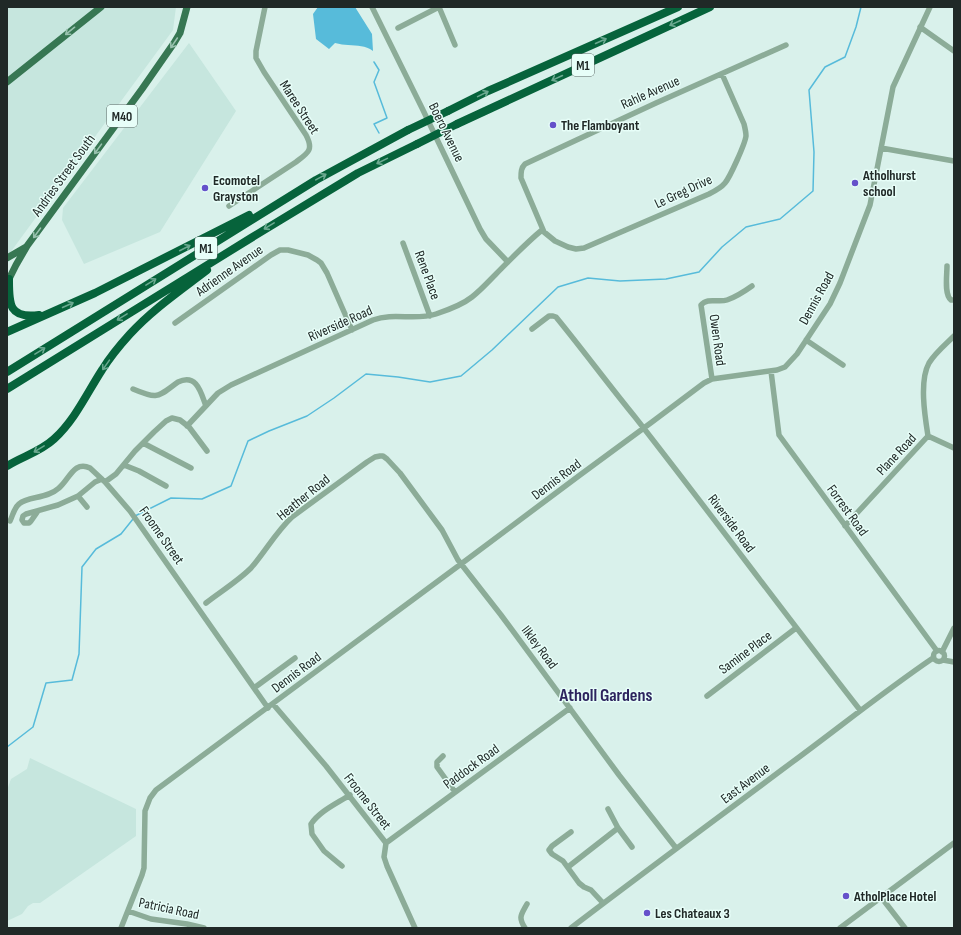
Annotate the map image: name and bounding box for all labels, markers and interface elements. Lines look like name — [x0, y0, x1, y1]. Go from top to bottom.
one-way arrow — [669, 20, 681, 27]
one-way arrow — [65, 27, 76, 36]
one-way arrow — [169, 37, 177, 49]
one-way arrow — [595, 37, 607, 44]
road number: M1 — [572, 54, 594, 76]
street label: Rahle Avenue — [618, 72, 682, 113]
one-way arrow — [551, 75, 563, 82]
street label: Maree Street — [276, 77, 323, 137]
one-way arrow — [476, 90, 488, 97]
street label: Boero Avenue — [425, 100, 468, 165]
road number: M40 — [107, 105, 137, 127]
place label: The Flamboyant — [561, 117, 640, 134]
marker: The Flamboyant — [548, 120, 558, 130]
street label: Andries Street South — [27, 131, 99, 220]
one-way arrow — [94, 143, 102, 154]
one-way arrow — [376, 158, 388, 165]
place label: Atholhurst school — [862, 167, 916, 200]
street label: Le Greg Drive — [652, 171, 715, 212]
place label: Ecomotel Grayston — [213, 172, 260, 205]
one-way arrow — [315, 173, 327, 181]
marker: Atholhurst school — [850, 178, 860, 188]
marker: Ecomotel Grayston — [200, 183, 210, 193]
one-way arrow — [263, 223, 275, 231]
one-way arrow — [33, 227, 41, 238]
road number: M1 — [195, 237, 217, 259]
street label: Adrienne Avenue — [192, 241, 266, 300]
one-way arrow — [179, 244, 191, 251]
street label: Rene Place — [411, 248, 444, 302]
street label: Dennis Road — [795, 269, 838, 328]
one-way arrow — [145, 278, 156, 287]
one-way arrow — [62, 301, 74, 308]
street label: Riverside Road — [305, 302, 375, 345]
one-way arrow — [117, 313, 128, 321]
street label: Owen Road — [705, 313, 730, 367]
one-way arrow — [34, 347, 45, 355]
one-way arrow — [102, 359, 110, 370]
street label: Plane Road — [873, 430, 920, 479]
one-way arrow — [33, 446, 45, 454]
street label: Dennis Road — [528, 455, 585, 504]
street label: Heather Road — [273, 471, 333, 524]
street label: Forrest Road — [823, 481, 872, 539]
street label: Riverside Road — [704, 491, 759, 556]
street label: Froome Street — [135, 503, 188, 568]
street label: Ilkley Road — [518, 622, 561, 672]
street label: Samine Place — [715, 627, 775, 678]
street label: Dennis Road — [268, 648, 325, 697]
district label: Atholl Gardens — [559, 685, 653, 706]
street label: Paddock Road — [440, 740, 503, 792]
street label: East Avenue — [718, 760, 773, 807]
street label: Froome Street — [340, 770, 395, 833]
place label: AtholPlace Hotel — [853, 888, 936, 905]
marker: AtholPlace Hotel — [841, 891, 851, 901]
street label: Patricia Road — [137, 894, 201, 923]
place label: Les Chateaux 3 — [655, 905, 730, 922]
marker: Les Chateaux 3 — [642, 908, 652, 918]

